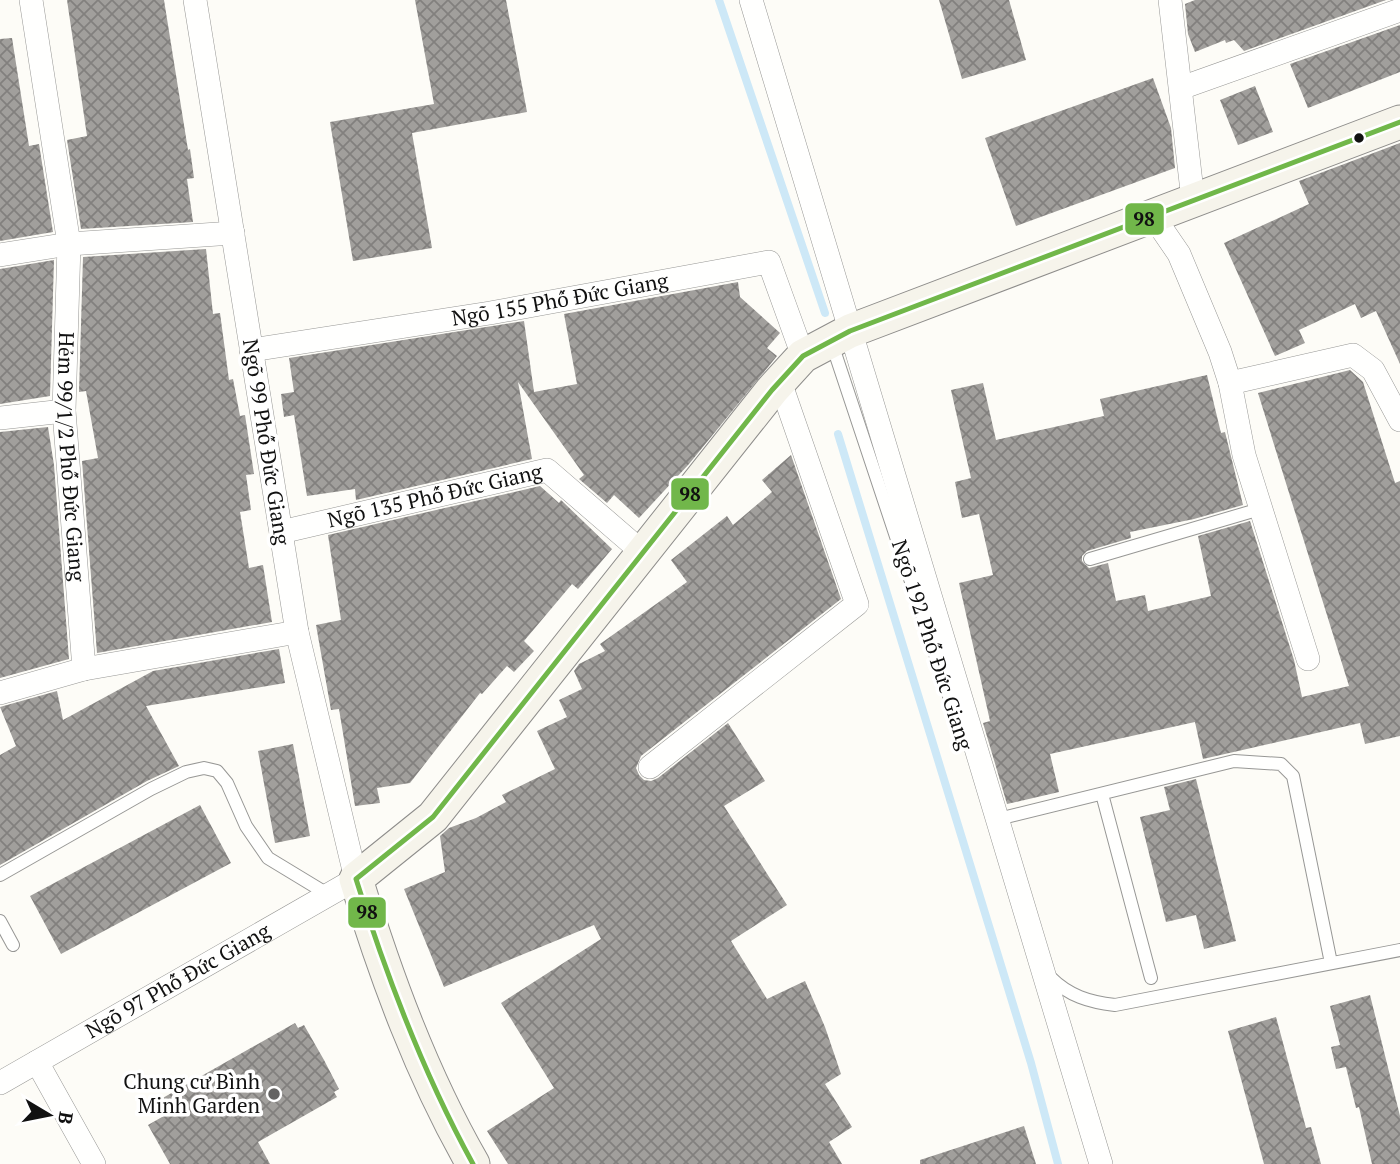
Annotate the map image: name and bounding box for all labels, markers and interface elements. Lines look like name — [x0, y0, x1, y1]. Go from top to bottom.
unlabelled marker — [1352, 131, 1366, 145]
line badge: 98 — [1124, 202, 1165, 236]
text: 98 — [1133, 206, 1155, 231]
street label: Ngõ 155 Phố Đức Giang — [450, 266, 671, 332]
street label: Hẻm 99/1/2 Phố Đức Giang — [51, 332, 92, 583]
street label: Ngõ 99 Phố Đức Giang — [237, 337, 297, 548]
street label: Ngõ 135 Phố Đức Giang — [325, 456, 546, 534]
line badge: 98 — [670, 477, 710, 511]
text: 98 — [679, 481, 701, 506]
street label: Ngõ 192 Phố Đức Giang — [886, 536, 980, 754]
line badge: 98 — [347, 896, 387, 929]
text: 98 — [356, 899, 378, 924]
street label: Ngõ 97 Phố Đức Giang — [80, 916, 276, 1044]
place label: Chung cư Bình Minh Garden — [123, 1067, 261, 1119]
north arrow — [14, 1080, 84, 1150]
marker: Chung cư Bình Minh Garden — [266, 1086, 282, 1102]
text: B — [53, 1110, 80, 1126]

